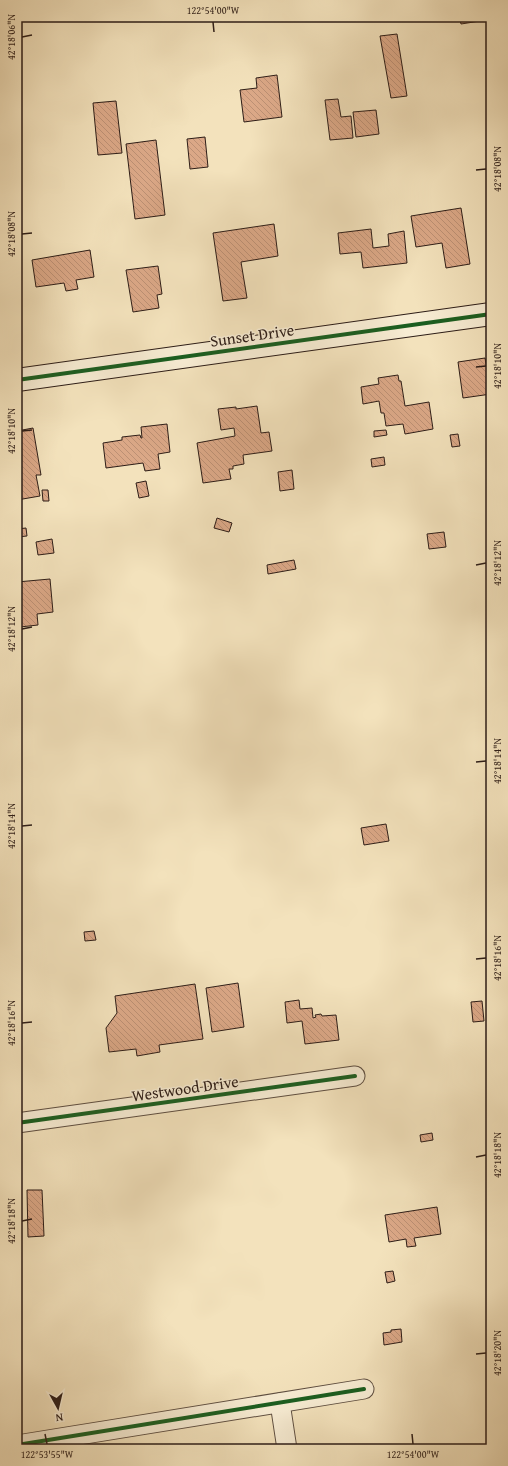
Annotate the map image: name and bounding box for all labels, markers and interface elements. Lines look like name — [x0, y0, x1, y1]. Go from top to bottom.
text: 122°54'00"W — [187, 3, 240, 18]
text: 42°18'06"N — [4, 14, 19, 60]
text: 42°18'08"N — [490, 146, 505, 192]
text: 42°18'08"N — [4, 211, 19, 257]
street label: Sunset Drive — [209, 317, 295, 353]
text: 42°18'10"N — [490, 343, 505, 389]
text: 42°18'10"N — [4, 408, 19, 454]
text: 42°18'12"N — [490, 540, 505, 586]
text: 42°18'12"N — [4, 606, 19, 652]
text: 42°18'14"N — [490, 738, 505, 784]
text: 42°18'14"N — [4, 803, 19, 849]
text: 42°18'16"N — [490, 935, 505, 981]
text: 42°18'16"N — [4, 1000, 19, 1046]
street label: Westwood Drive — [130, 1069, 240, 1107]
text: 42°18'18"N — [490, 1132, 505, 1178]
text: 42°18'18"N — [4, 1198, 19, 1244]
text: 42°18'20"N — [490, 1330, 505, 1376]
north arrow — [38, 1388, 78, 1428]
text: N — [54, 1409, 64, 1426]
text: 122°53'55"W — [21, 1447, 74, 1462]
text: 122°54'00"W — [387, 1447, 440, 1462]

